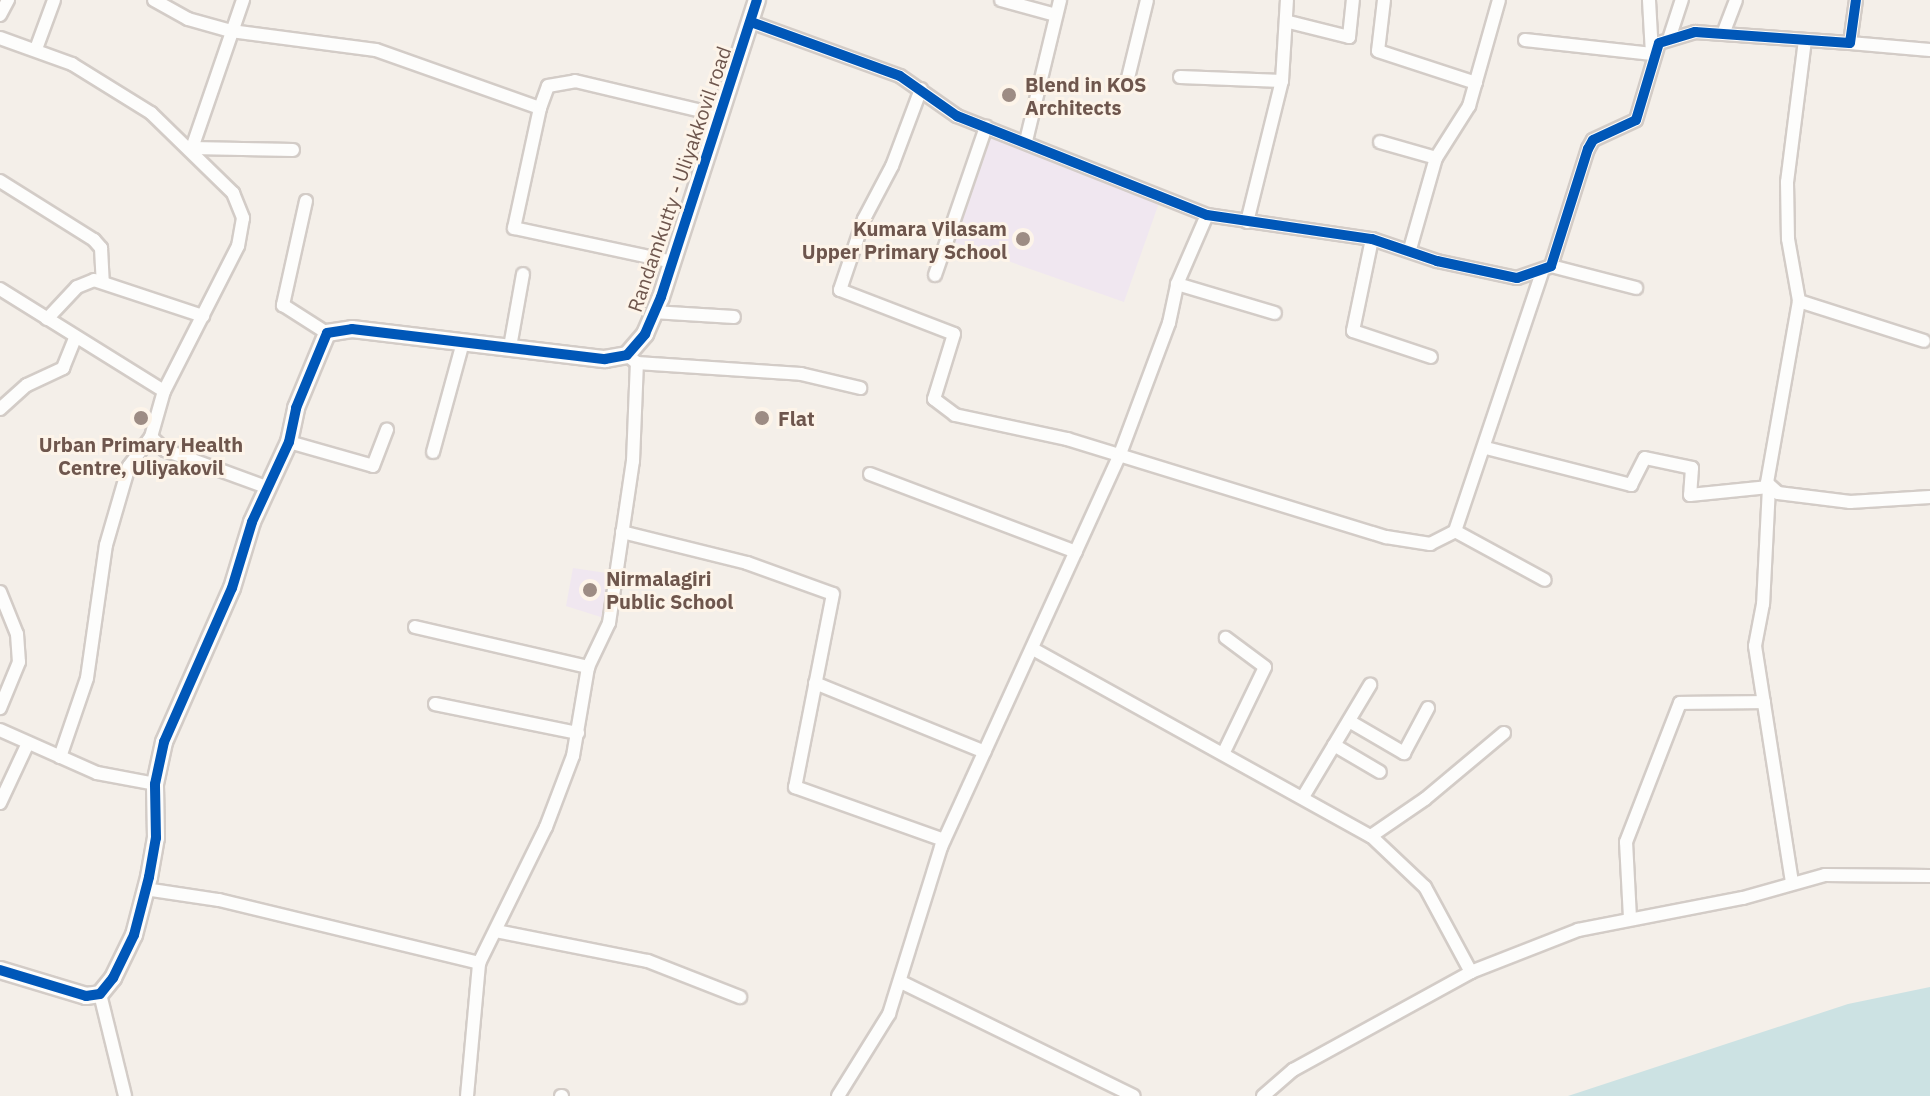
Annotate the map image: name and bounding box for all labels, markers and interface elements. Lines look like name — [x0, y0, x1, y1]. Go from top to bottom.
street label: Randamkutty - Uliyakkovil road — [622, 43, 736, 315]
place label: Blend in KOS Architects — [1025, 72, 1147, 119]
marker: Blend in KOS Architects — [1000, 86, 1018, 104]
place label: Kumara Vilasam Upper Primary School — [802, 216, 1007, 263]
marker: Kumara Vilasam Upper Primary School — [1014, 230, 1032, 248]
place label: Flat — [778, 406, 815, 430]
marker: Urban Primary Health Centre, Uliyakovil — [130, 407, 152, 429]
marker: Flat — [753, 409, 771, 427]
place label: Urban Primary Health Centre, Uliyakovil — [39, 432, 243, 479]
place label: Nirmalagiri Public School — [606, 566, 733, 613]
marker: Nirmalagiri Public School — [581, 581, 599, 599]

